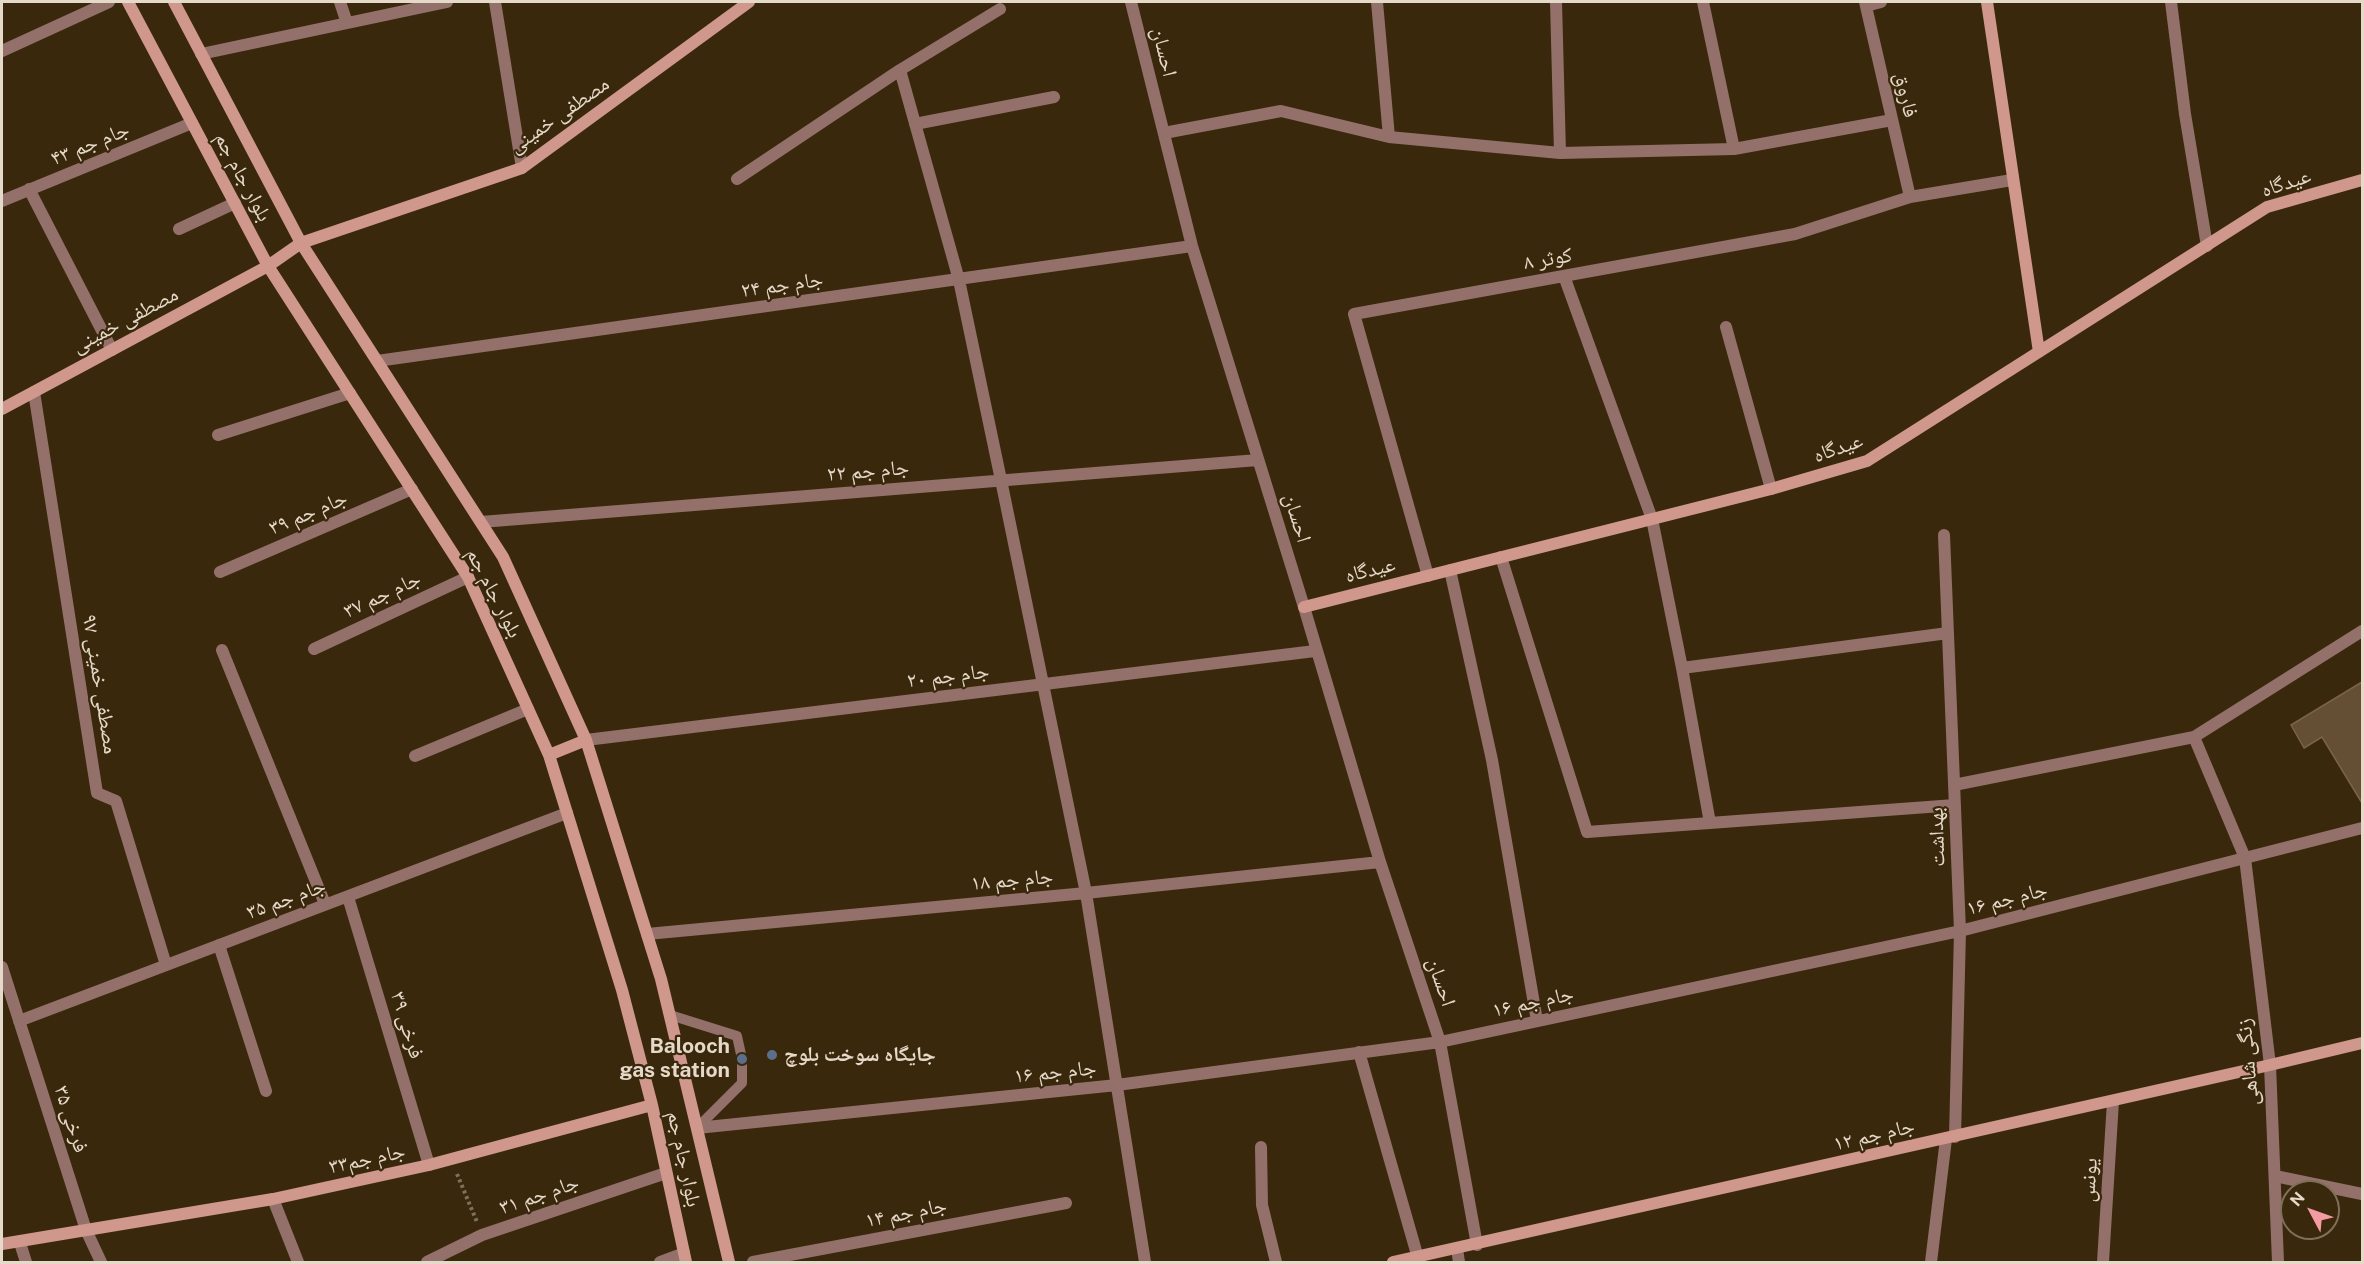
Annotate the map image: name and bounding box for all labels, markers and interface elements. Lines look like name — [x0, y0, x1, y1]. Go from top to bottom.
street label: احسان — [1146, 25, 1182, 79]
street label: فاروق — [1889, 70, 1923, 120]
street label: مصطفی خمینی — [504, 71, 614, 159]
street label: جام جم ۴۳ — [47, 117, 133, 171]
street label: بلوار جام جم — [209, 128, 277, 226]
street label: عیدگاه — [2258, 163, 2314, 203]
street label: کوثر ۸ — [1522, 242, 1574, 276]
street label: جام جم ۲۴ — [739, 267, 825, 303]
street label: مصطفی خمینی — [67, 281, 183, 359]
street label: عیدگاه — [1810, 428, 1866, 468]
street label: جام جم ۲۲ — [826, 455, 910, 487]
street label: جام جم ۳۹ — [265, 485, 351, 541]
street label: احسان — [1278, 490, 1316, 546]
street label: بلوار جام جم — [461, 544, 527, 642]
street label: عیدگاه — [1342, 552, 1398, 588]
street label: جام جم ۳۷ — [339, 566, 425, 624]
street label: مصطفی خمینی ۹۷ — [77, 612, 123, 756]
street label: جام جم ۲۰ — [906, 658, 990, 694]
street label: بهداشت — [1923, 807, 1951, 867]
street label: جام جم ۱۸ — [970, 864, 1054, 896]
street label: جام جم ۳۵ — [243, 873, 329, 925]
street label: جام جم ۱۶ — [1964, 877, 2050, 921]
street label: احسان — [1421, 954, 1461, 1010]
street label: جام جم ۱۶ — [1490, 981, 1576, 1023]
street label: فرخی ۳۹ — [385, 988, 429, 1062]
street label: زنگی شاهی — [2232, 1017, 2264, 1107]
place label: Balooch gas station — [619, 1034, 730, 1084]
place label: جایگاه سوخت بلوچ — [784, 1042, 936, 1068]
marker: جایگاه سوخت بلوچ — [765, 1048, 779, 1062]
marker: Balooch gas station — [735, 1052, 749, 1066]
street label: جام جم ۱۶ — [1013, 1055, 1097, 1089]
street label: فرخی ۳۵ — [48, 1082, 94, 1156]
street label: بلوار جام جم — [662, 1109, 706, 1209]
street label: جام جم ۱۲ — [1831, 1113, 1917, 1157]
street label: جام جم۳۳ — [327, 1139, 407, 1179]
street label: یونس — [2075, 1157, 2103, 1203]
street label: جام جم ۳۱ — [496, 1170, 582, 1220]
north arrow — [2280, 1180, 2340, 1240]
text: N — [2286, 1188, 2309, 1210]
street label: جام جم ۱۴ — [863, 1193, 949, 1233]

